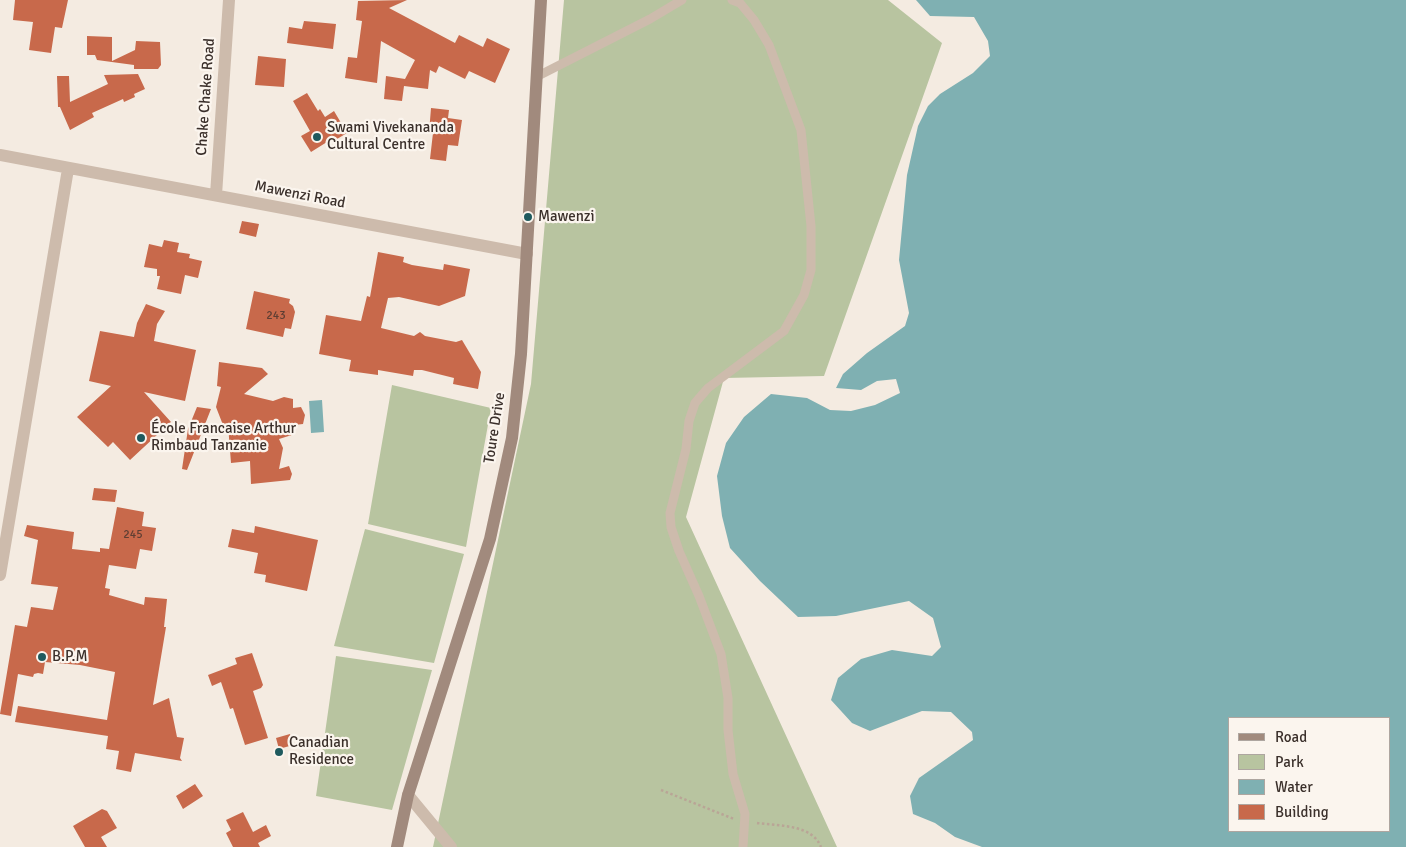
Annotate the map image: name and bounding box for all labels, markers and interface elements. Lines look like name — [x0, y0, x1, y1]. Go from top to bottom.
street label: Chake Chake Road — [193, 38, 219, 156]
place label: Swami Vivekananda Cultural Centre — [327, 119, 454, 154]
marker: Swami Vivekananda Cultural Centre — [311, 131, 323, 143]
street label: Mawenzi Road — [253, 177, 347, 213]
place label: Mawenzi — [538, 208, 595, 226]
marker: Mawenzi — [522, 211, 534, 223]
house number: 243 — [266, 309, 286, 323]
street label: Toure Drive — [481, 391, 509, 465]
place label: École Francaise Arthur Rimbaud Tanzanie — [151, 420, 296, 455]
marker: École Francaise Arthur Rimbaud Tanzanie — [135, 432, 147, 444]
house number: 245 — [123, 528, 143, 542]
place label: B.P.M — [52, 648, 88, 666]
marker: B.P.M — [36, 651, 48, 663]
legend — [1228, 717, 1391, 832]
text: Road — [1275, 728, 1307, 746]
place label: Canadian Residence — [289, 734, 354, 769]
marker: Canadian Residence — [273, 746, 285, 758]
text: Park — [1275, 753, 1304, 771]
text: Water — [1275, 778, 1313, 796]
text: Building — [1275, 803, 1329, 821]

